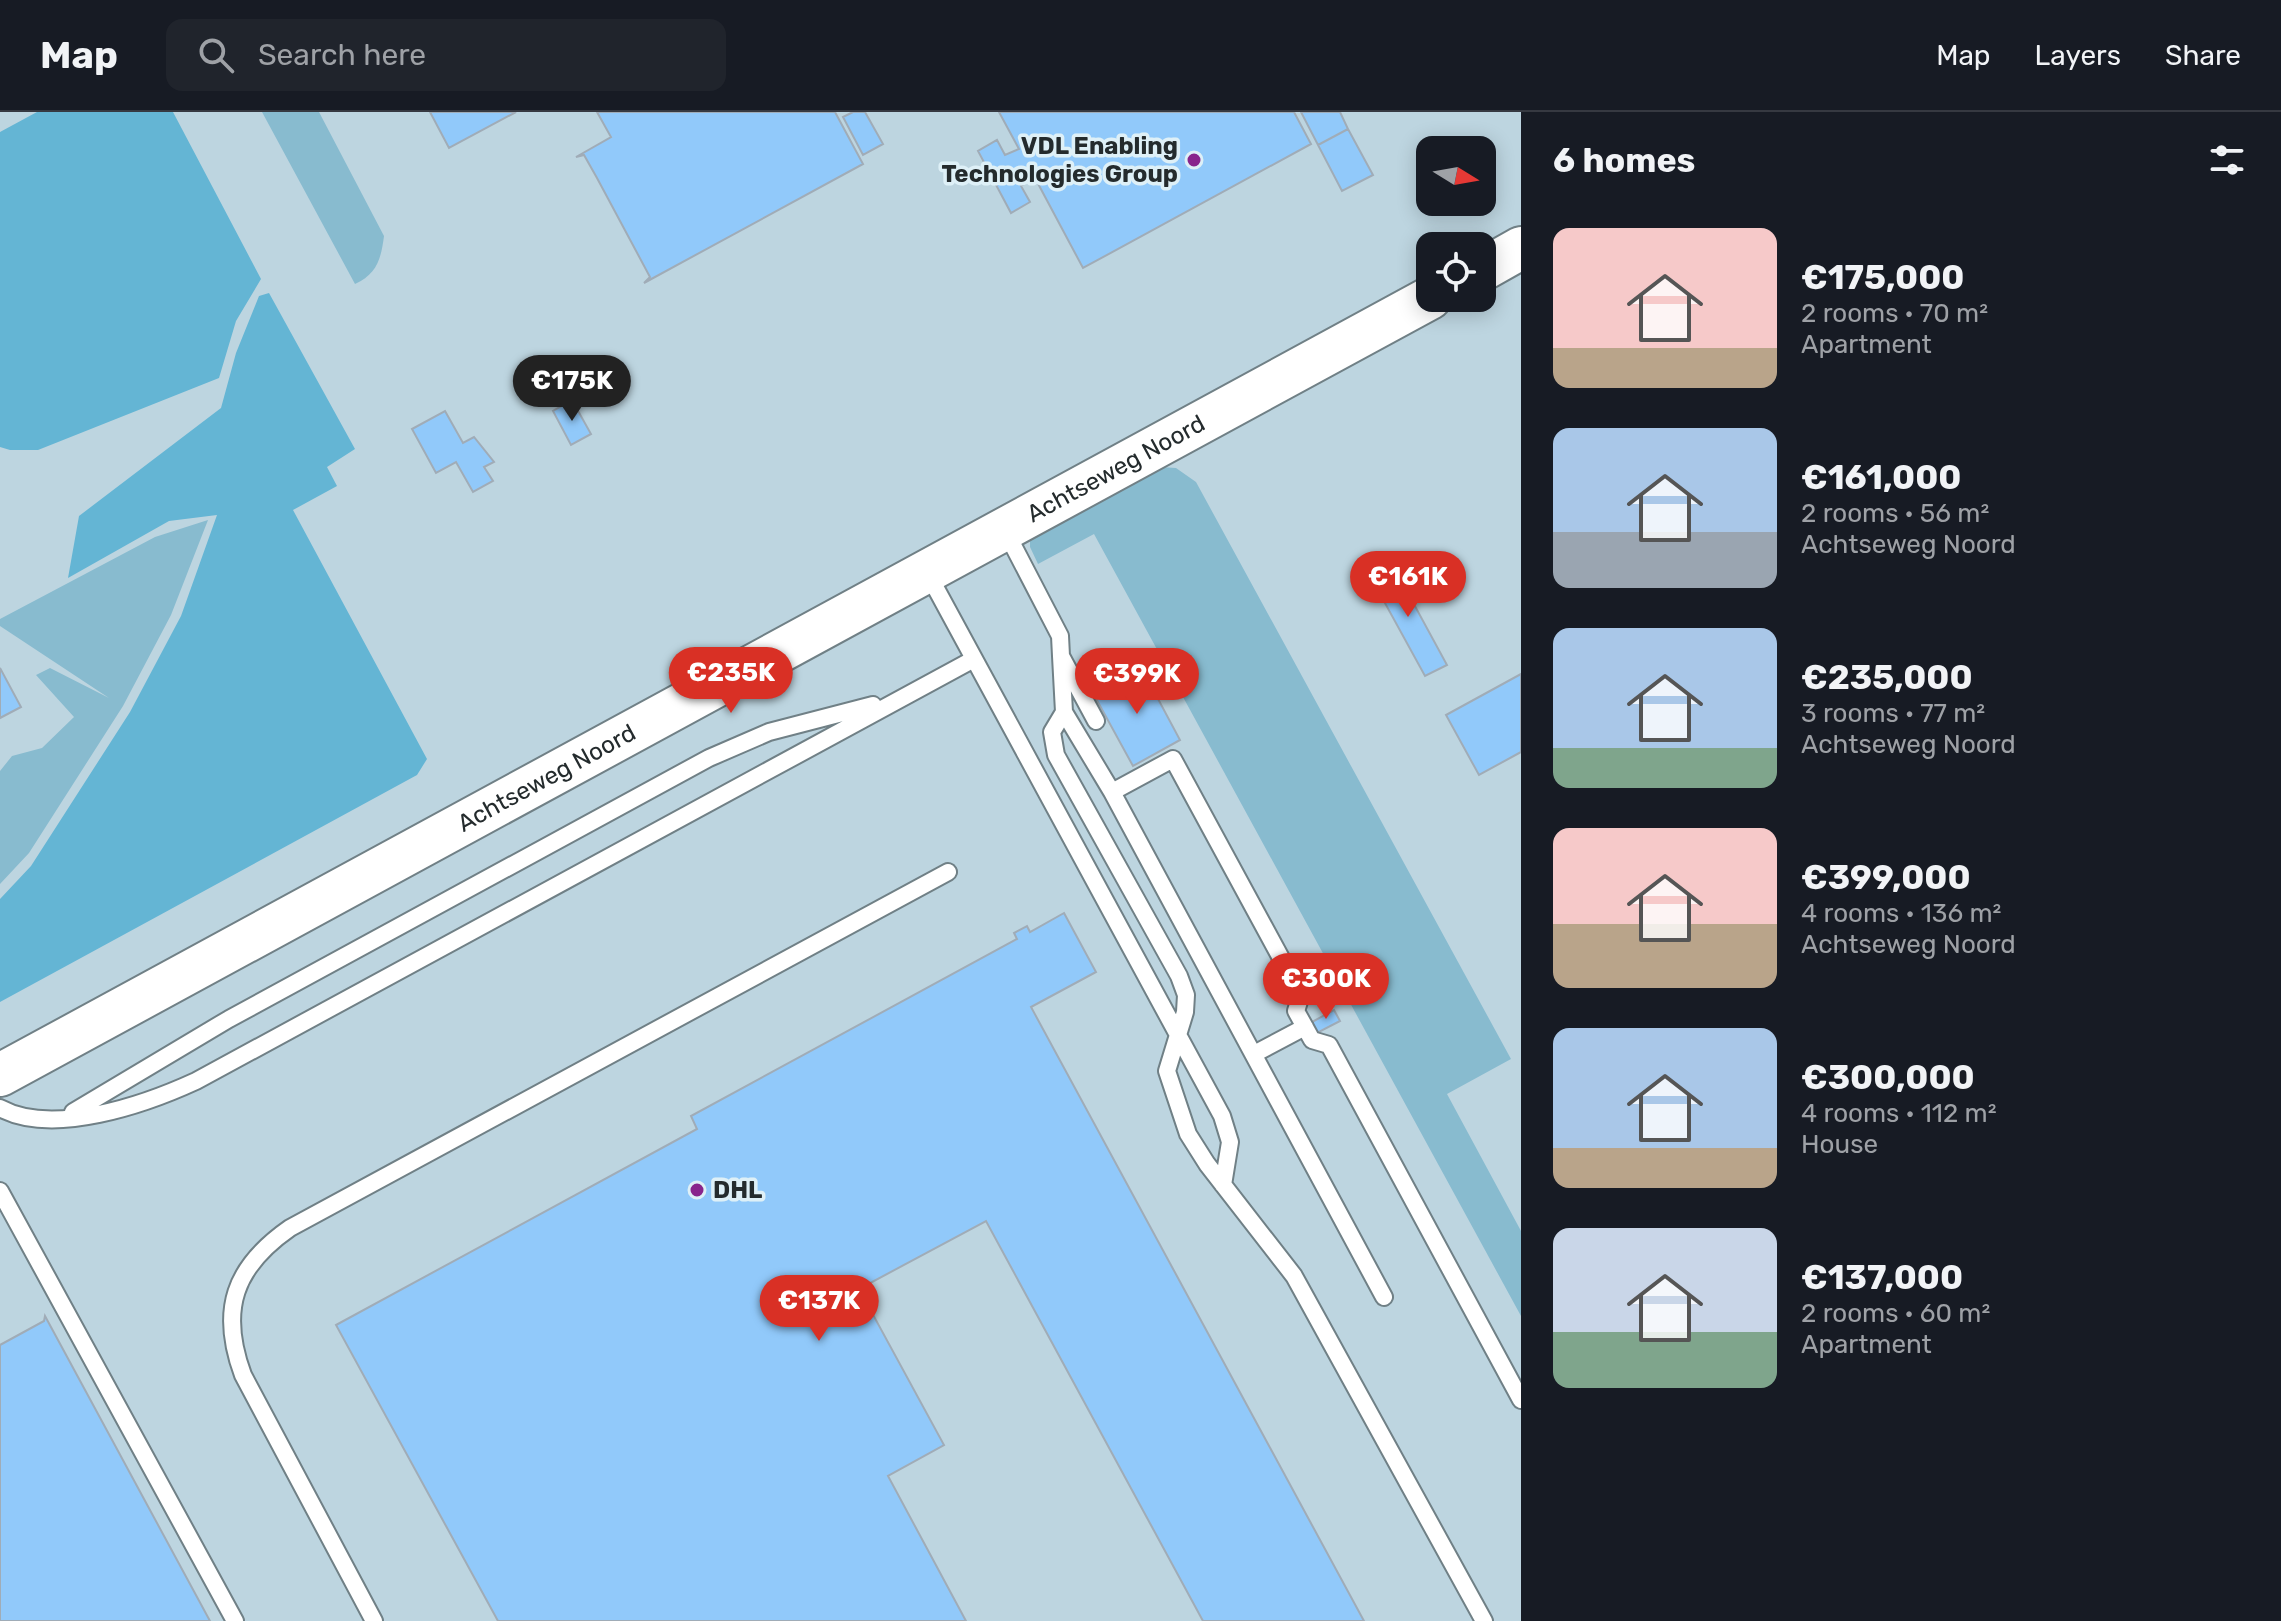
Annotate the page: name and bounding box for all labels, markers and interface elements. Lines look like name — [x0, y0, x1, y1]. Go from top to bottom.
search box — [166, 19, 726, 91]
text: Map — [40, 32, 118, 78]
icon: search — [194, 33, 238, 77]
text: Search here — [258, 37, 426, 73]
text: Map — [1936, 39, 1991, 72]
text: Layers — [2035, 39, 2121, 72]
text: Share — [2165, 39, 2241, 72]
place label: VDL Enabling Technologies Group — [941, 132, 1178, 188]
north arrow — [1416, 136, 1496, 216]
map controls — [1416, 136, 1496, 312]
icon: filters — [2205, 138, 2249, 182]
text: 6 homes — [1553, 140, 1695, 181]
marker: VDL Enabling Technologies Group — [1185, 151, 1203, 169]
button: locate — [1416, 232, 1496, 312]
text: €175,000 — [1801, 257, 1964, 298]
icon: home — [1617, 260, 1713, 356]
text: 2 rooms · 70 m² — [1801, 298, 1988, 329]
text: Apartment — [1801, 329, 1932, 360]
pin: €175K — [516, 355, 628, 423]
text: €175K — [531, 365, 613, 396]
street label: Achtseweg Noord — [1022, 409, 1210, 528]
text: €161,000 — [1801, 457, 1961, 498]
icon: home — [1617, 460, 1713, 556]
text: 2 rooms · 56 m² — [1801, 498, 1989, 529]
text: Achtseweg Noord — [1801, 529, 2016, 560]
pin: €161K — [1352, 551, 1464, 619]
text: €161K — [1368, 561, 1448, 592]
pin: €235K — [675, 647, 787, 715]
pin: €399K — [1081, 648, 1193, 716]
text: €235K — [687, 657, 775, 688]
text: €235,000 — [1801, 657, 1973, 698]
text: €399K — [1093, 658, 1181, 689]
icon: home — [1617, 660, 1713, 756]
text: 3 rooms · 77 m² — [1801, 698, 1985, 729]
street label: Achtseweg Noord — [453, 718, 640, 838]
text: Achtseweg Noord — [1801, 729, 2016, 760]
text: €399,000 — [1801, 857, 1971, 898]
icon: home — [1617, 860, 1713, 956]
text: 4 rooms · 136 m² — [1801, 898, 2001, 929]
text: Achtseweg Noord — [1801, 929, 2016, 960]
pin: €300K — [1270, 953, 1382, 1021]
text: €300K — [1281, 963, 1371, 994]
text: €300,000 — [1801, 1057, 1975, 1098]
icon: home — [1617, 1060, 1713, 1156]
text: 4 rooms · 112 m² — [1801, 1098, 1997, 1129]
text: House — [1801, 1129, 1878, 1160]
place label: DHL — [713, 1176, 762, 1204]
marker: DHL — [688, 1181, 706, 1199]
text: €137,000 — [1801, 1257, 1963, 1298]
icon: home — [1617, 1260, 1713, 1356]
pin: €137K — [763, 1275, 875, 1343]
text: €137K — [778, 1285, 860, 1316]
text: 2 rooms · 60 m² — [1801, 1298, 1990, 1329]
text: Apartment — [1801, 1329, 1932, 1360]

